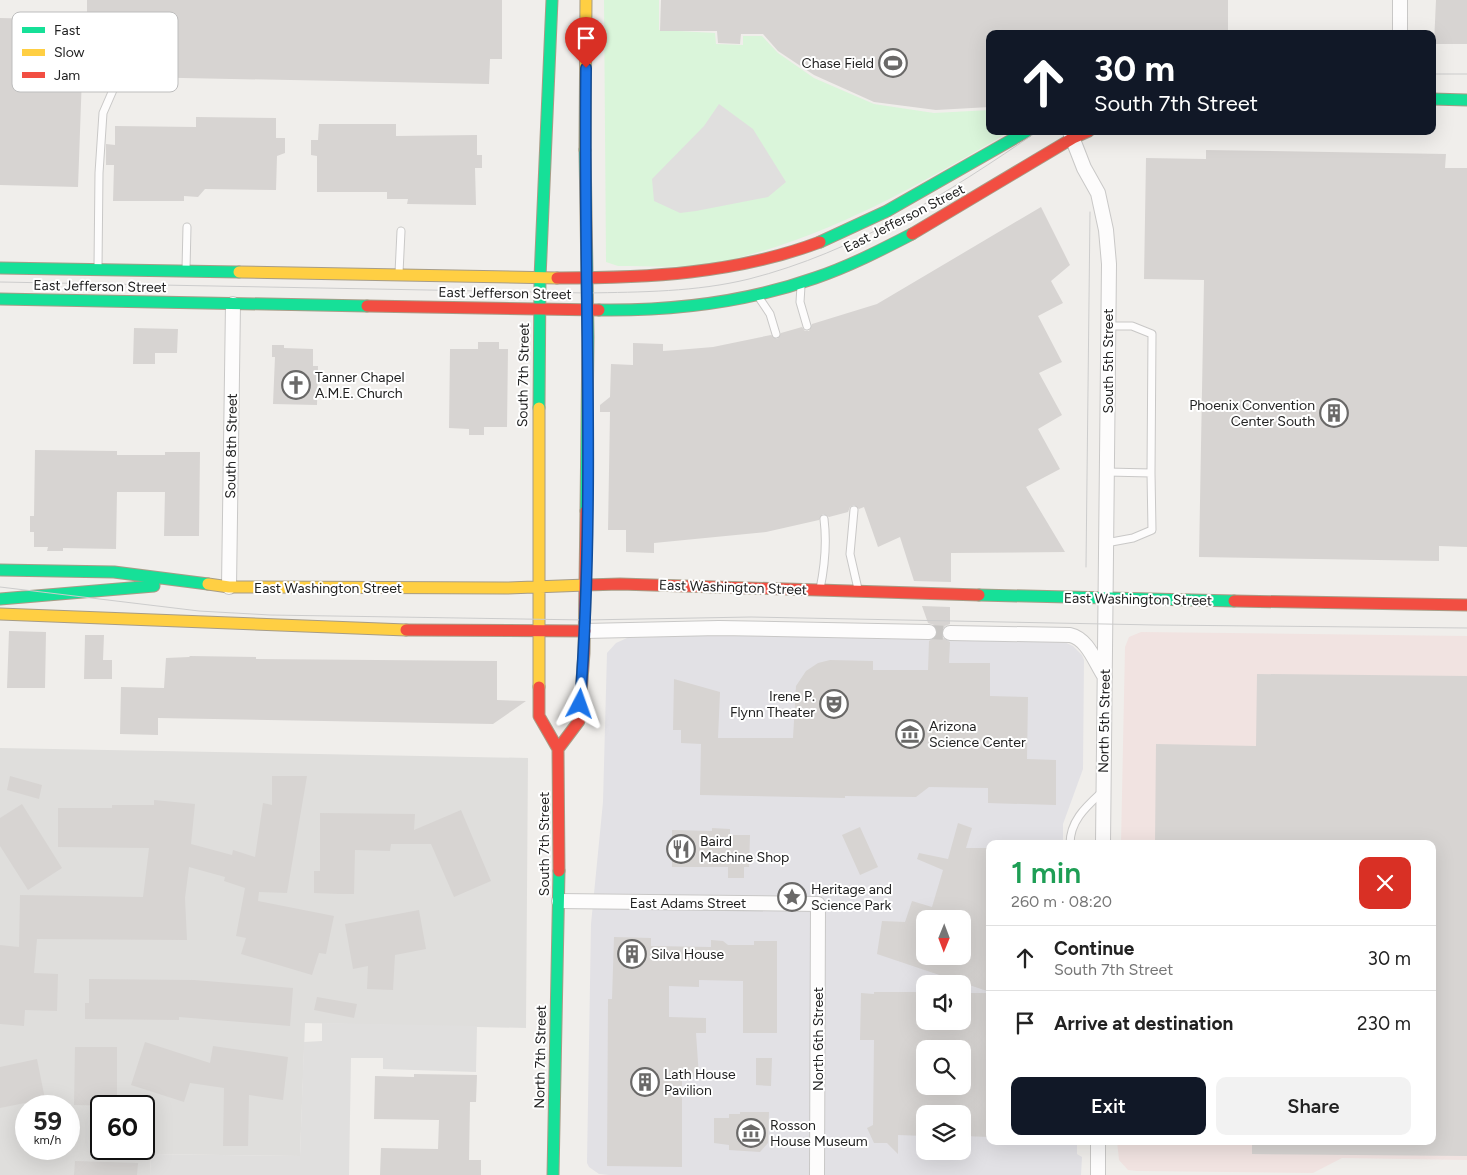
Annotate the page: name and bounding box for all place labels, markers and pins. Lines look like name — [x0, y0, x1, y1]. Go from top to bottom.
pin — [565, 17, 607, 68]
sports icon: Chase Field — [878, 48, 908, 78]
place label: Chase Field — [802, 55, 874, 72]
place label: Tanner Chapel A.M.E. Church — [315, 369, 405, 402]
church icon: Tanner Chapel A.M.E. Church — [281, 370, 311, 400]
place label: Phoenix Convention Center South — [1189, 397, 1315, 430]
building icon: Phoenix Convention Center South — [1319, 398, 1349, 428]
place label: Irene P. Flynn Theater — [730, 688, 815, 721]
theatre icon: Irene P. Flynn Theater — [819, 689, 849, 719]
place label: Arizona Science Center — [929, 718, 1026, 751]
museum icon: Arizona Science Center — [895, 719, 925, 749]
place label: Baird Machine Shop — [700, 833, 789, 866]
restaurant icon: Baird Machine Shop — [666, 834, 696, 864]
place label: Heritage and Science Park — [811, 881, 892, 914]
place icon: Heritage and Science Park — [777, 882, 807, 912]
building icon: Silva House — [617, 939, 647, 969]
place label: Silva House — [651, 946, 725, 963]
place label: Lath House Pavilion — [664, 1066, 736, 1099]
building icon: Lath House Pavilion — [630, 1067, 660, 1097]
place label: Rosson House Museum — [770, 1117, 868, 1150]
museum icon: Rosson House Museum — [736, 1118, 766, 1148]

